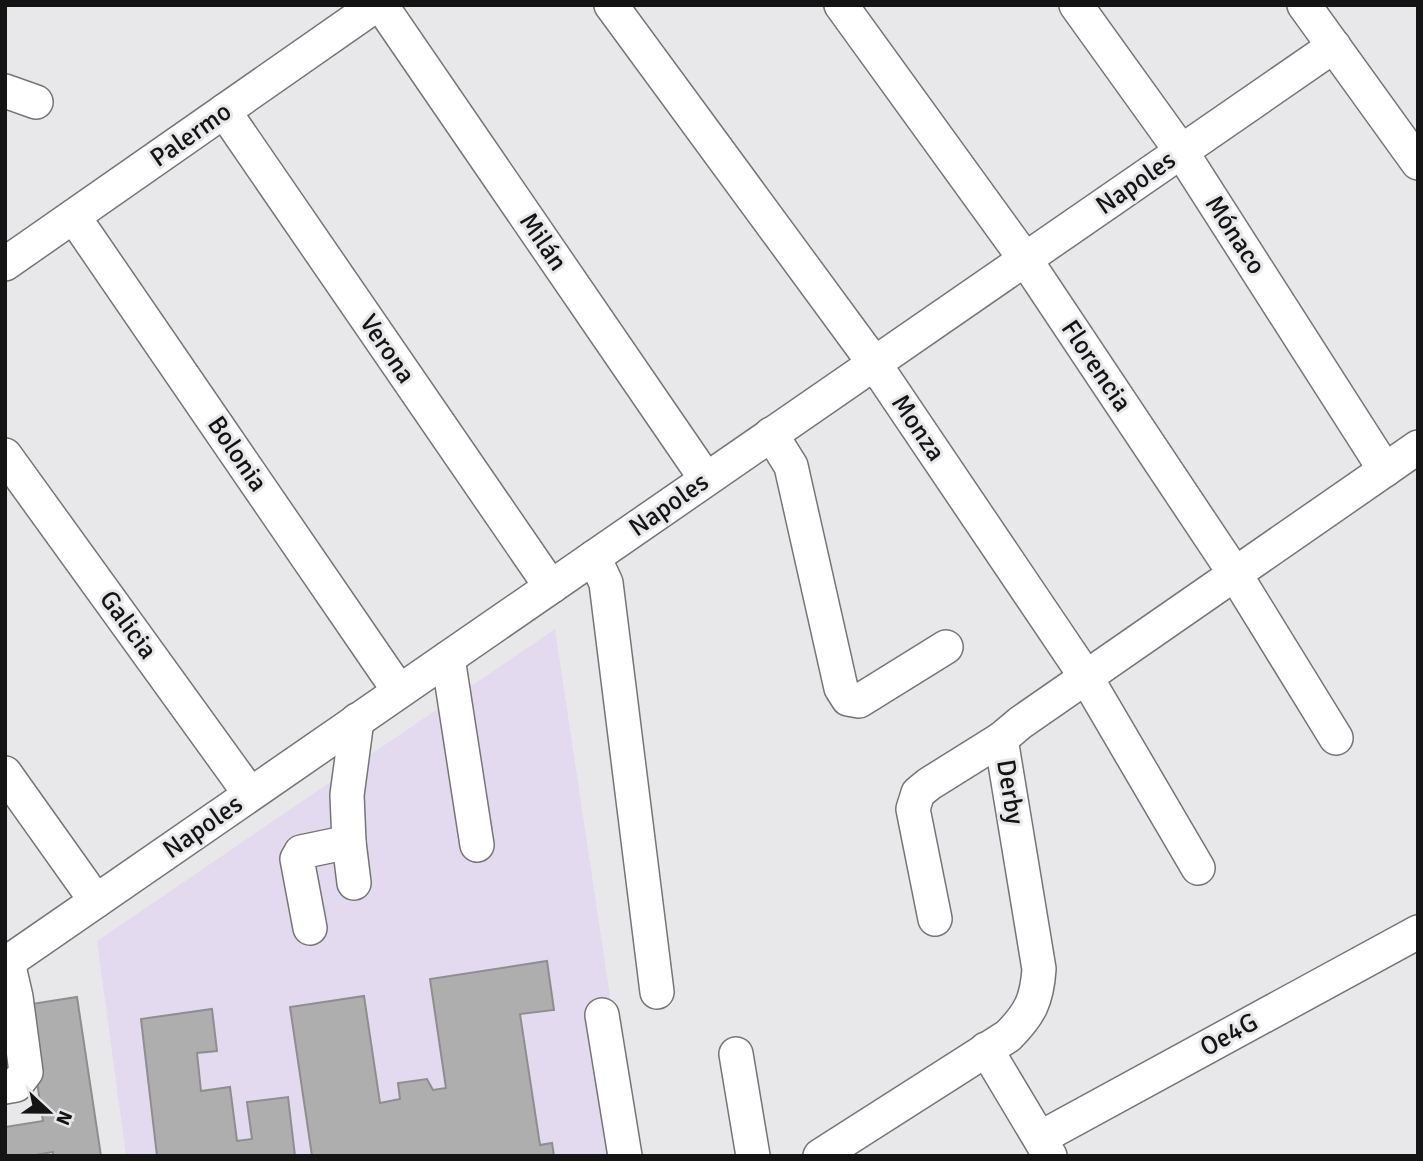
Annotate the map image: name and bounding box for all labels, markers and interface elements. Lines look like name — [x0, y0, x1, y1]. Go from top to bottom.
street label: Palermo — [144, 96, 238, 174]
street label: Napoles — [1090, 144, 1182, 222]
street label: Mónaco — [1198, 190, 1272, 280]
street label: Milán — [512, 207, 574, 277]
street label: Verona — [352, 308, 422, 390]
street label: Florencia — [1054, 314, 1138, 418]
street label: Monza — [884, 389, 952, 467]
street label: Bolonia — [200, 410, 274, 498]
street label: Napoles — [623, 466, 715, 544]
street label: Galicia — [92, 584, 164, 666]
street label: Derby — [989, 757, 1031, 827]
street label: Napoles — [157, 788, 249, 866]
street label: Oe4G — [1195, 1006, 1263, 1064]
north arrow — [14, 1077, 84, 1147]
text: N — [50, 1107, 77, 1129]

